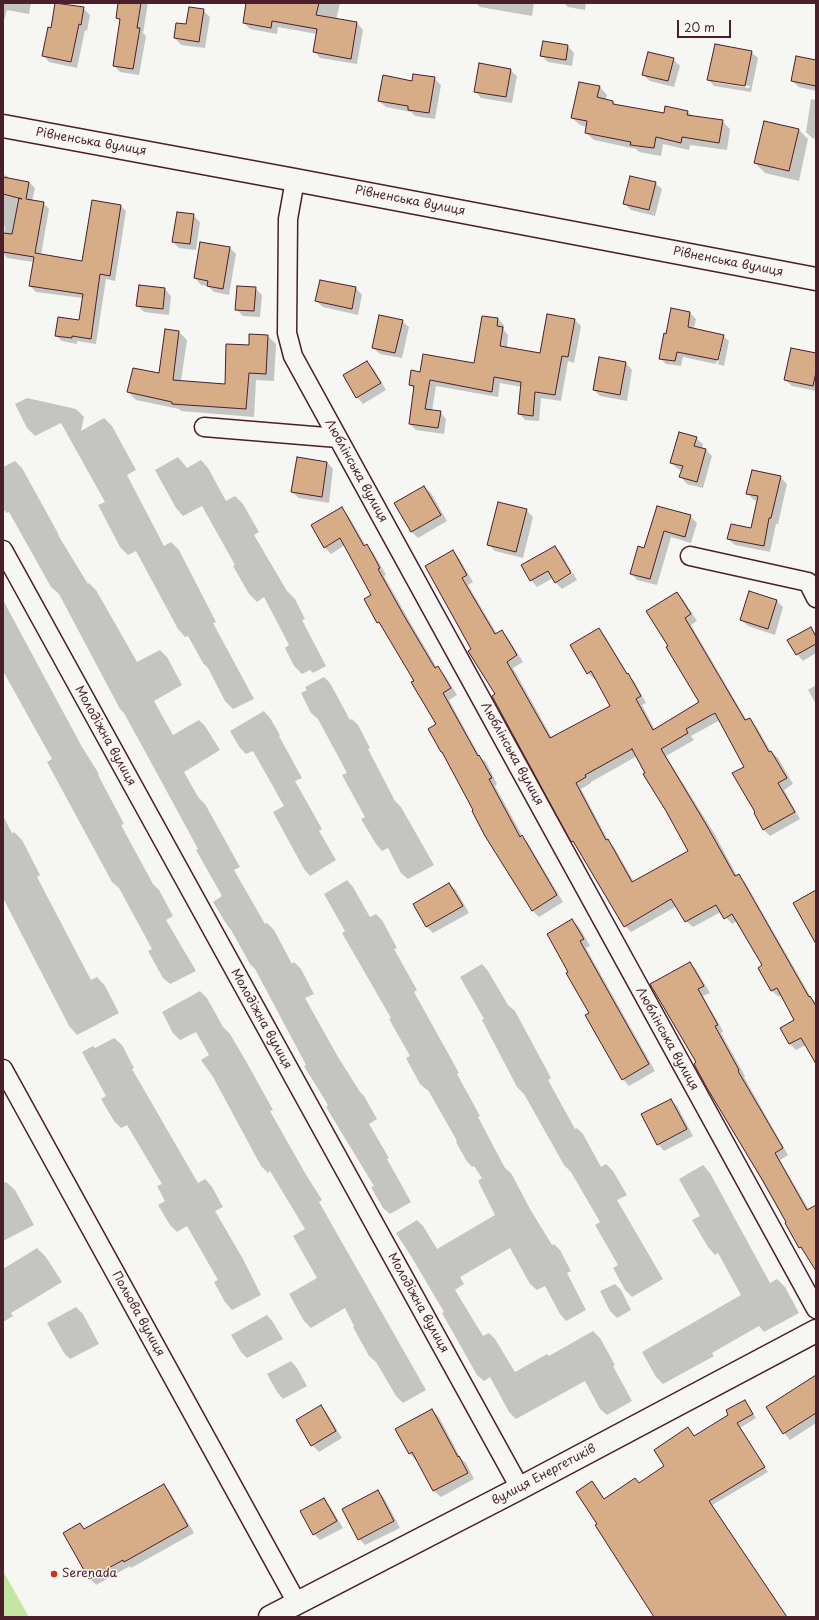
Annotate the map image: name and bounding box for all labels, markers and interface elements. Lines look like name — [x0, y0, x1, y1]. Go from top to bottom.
scale bar — [679, 12, 733, 38]
text: 20 m — [684, 18, 715, 36]
street label: Рівненська вулиця — [35, 125, 147, 159]
street label: Рівненська вулиця — [354, 183, 466, 219]
street label: Рівненська вулиця — [672, 244, 784, 280]
street label: Люблінська вулиця — [322, 417, 390, 525]
street label: Молодіжна вулиця — [72, 683, 138, 789]
street label: Люблінська вулиця — [478, 700, 546, 808]
street label: Молодіжна вулиця — [228, 966, 294, 1072]
street label: Люблінська вулиця — [633, 985, 701, 1093]
street label: Молодіжна вулиця — [385, 1250, 451, 1356]
street label: Польова вулиця — [109, 1269, 167, 1359]
street label: вулиця Енергетиків — [490, 1441, 598, 1509]
place label: Serenada — [62, 1567, 117, 1581]
marker: Serenada — [49, 1569, 59, 1579]

